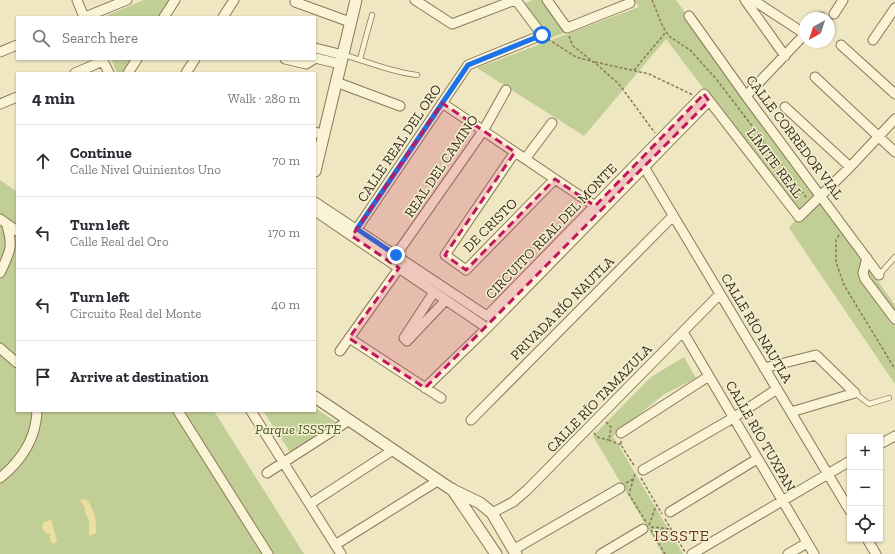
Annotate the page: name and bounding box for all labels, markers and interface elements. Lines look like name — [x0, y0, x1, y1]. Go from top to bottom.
north arrow — [799, 12, 835, 48]
search box — [16, 16, 316, 60]
route start — [533, 26, 551, 44]
icon: search — [30, 27, 52, 49]
text: Search here — [62, 29, 138, 47]
street label: CALLE CORREDOR VIAL — [742, 72, 847, 203]
street label: CALLE REAL DEL ORO — [354, 81, 445, 205]
text: 4 min — [32, 88, 75, 108]
text: Walk · 280 m — [228, 91, 300, 106]
street label: REAL DEL CAMINO — [401, 112, 482, 221]
street label: LÍMITE REAL — [743, 125, 806, 202]
text: Continue — [70, 144, 132, 162]
icon: ahead — [32, 150, 54, 172]
text: 70 m — [272, 153, 300, 168]
street label: CIRCUITO REAL DEL MONTE — [482, 160, 621, 303]
text: Calle Nivel Quinientos Uno — [70, 162, 221, 177]
street label: DE CRISTO — [460, 195, 521, 256]
text: Turn left — [70, 216, 130, 234]
icon: left — [32, 222, 54, 244]
text: 170 m — [267, 225, 300, 240]
text: Calle Real del Oro — [70, 234, 169, 249]
route end — [387, 246, 405, 264]
street label: PRIVADA RÍO NAUTLA — [507, 252, 618, 364]
street label: CALLE RÍO NAUTLA — [717, 270, 797, 387]
text: Turn left — [70, 288, 130, 306]
icon: left — [32, 294, 54, 316]
text: 40 m — [271, 297, 300, 312]
text: Circuito Real del Monte — [70, 306, 201, 321]
street label: CALLE RÍO TAMAZULA — [543, 340, 656, 456]
icon: arrive — [32, 366, 54, 388]
text: Arrive at destination — [70, 368, 209, 386]
street label: CALLE RÍO TUXPAN — [722, 378, 799, 495]
park label: Parque ISSSTE — [255, 421, 341, 438]
map controls — [847, 434, 883, 542]
button: + — [847, 434, 883, 470]
button: − — [847, 470, 883, 506]
button: locate — [847, 506, 883, 542]
district label: ISSSTE — [654, 526, 710, 545]

